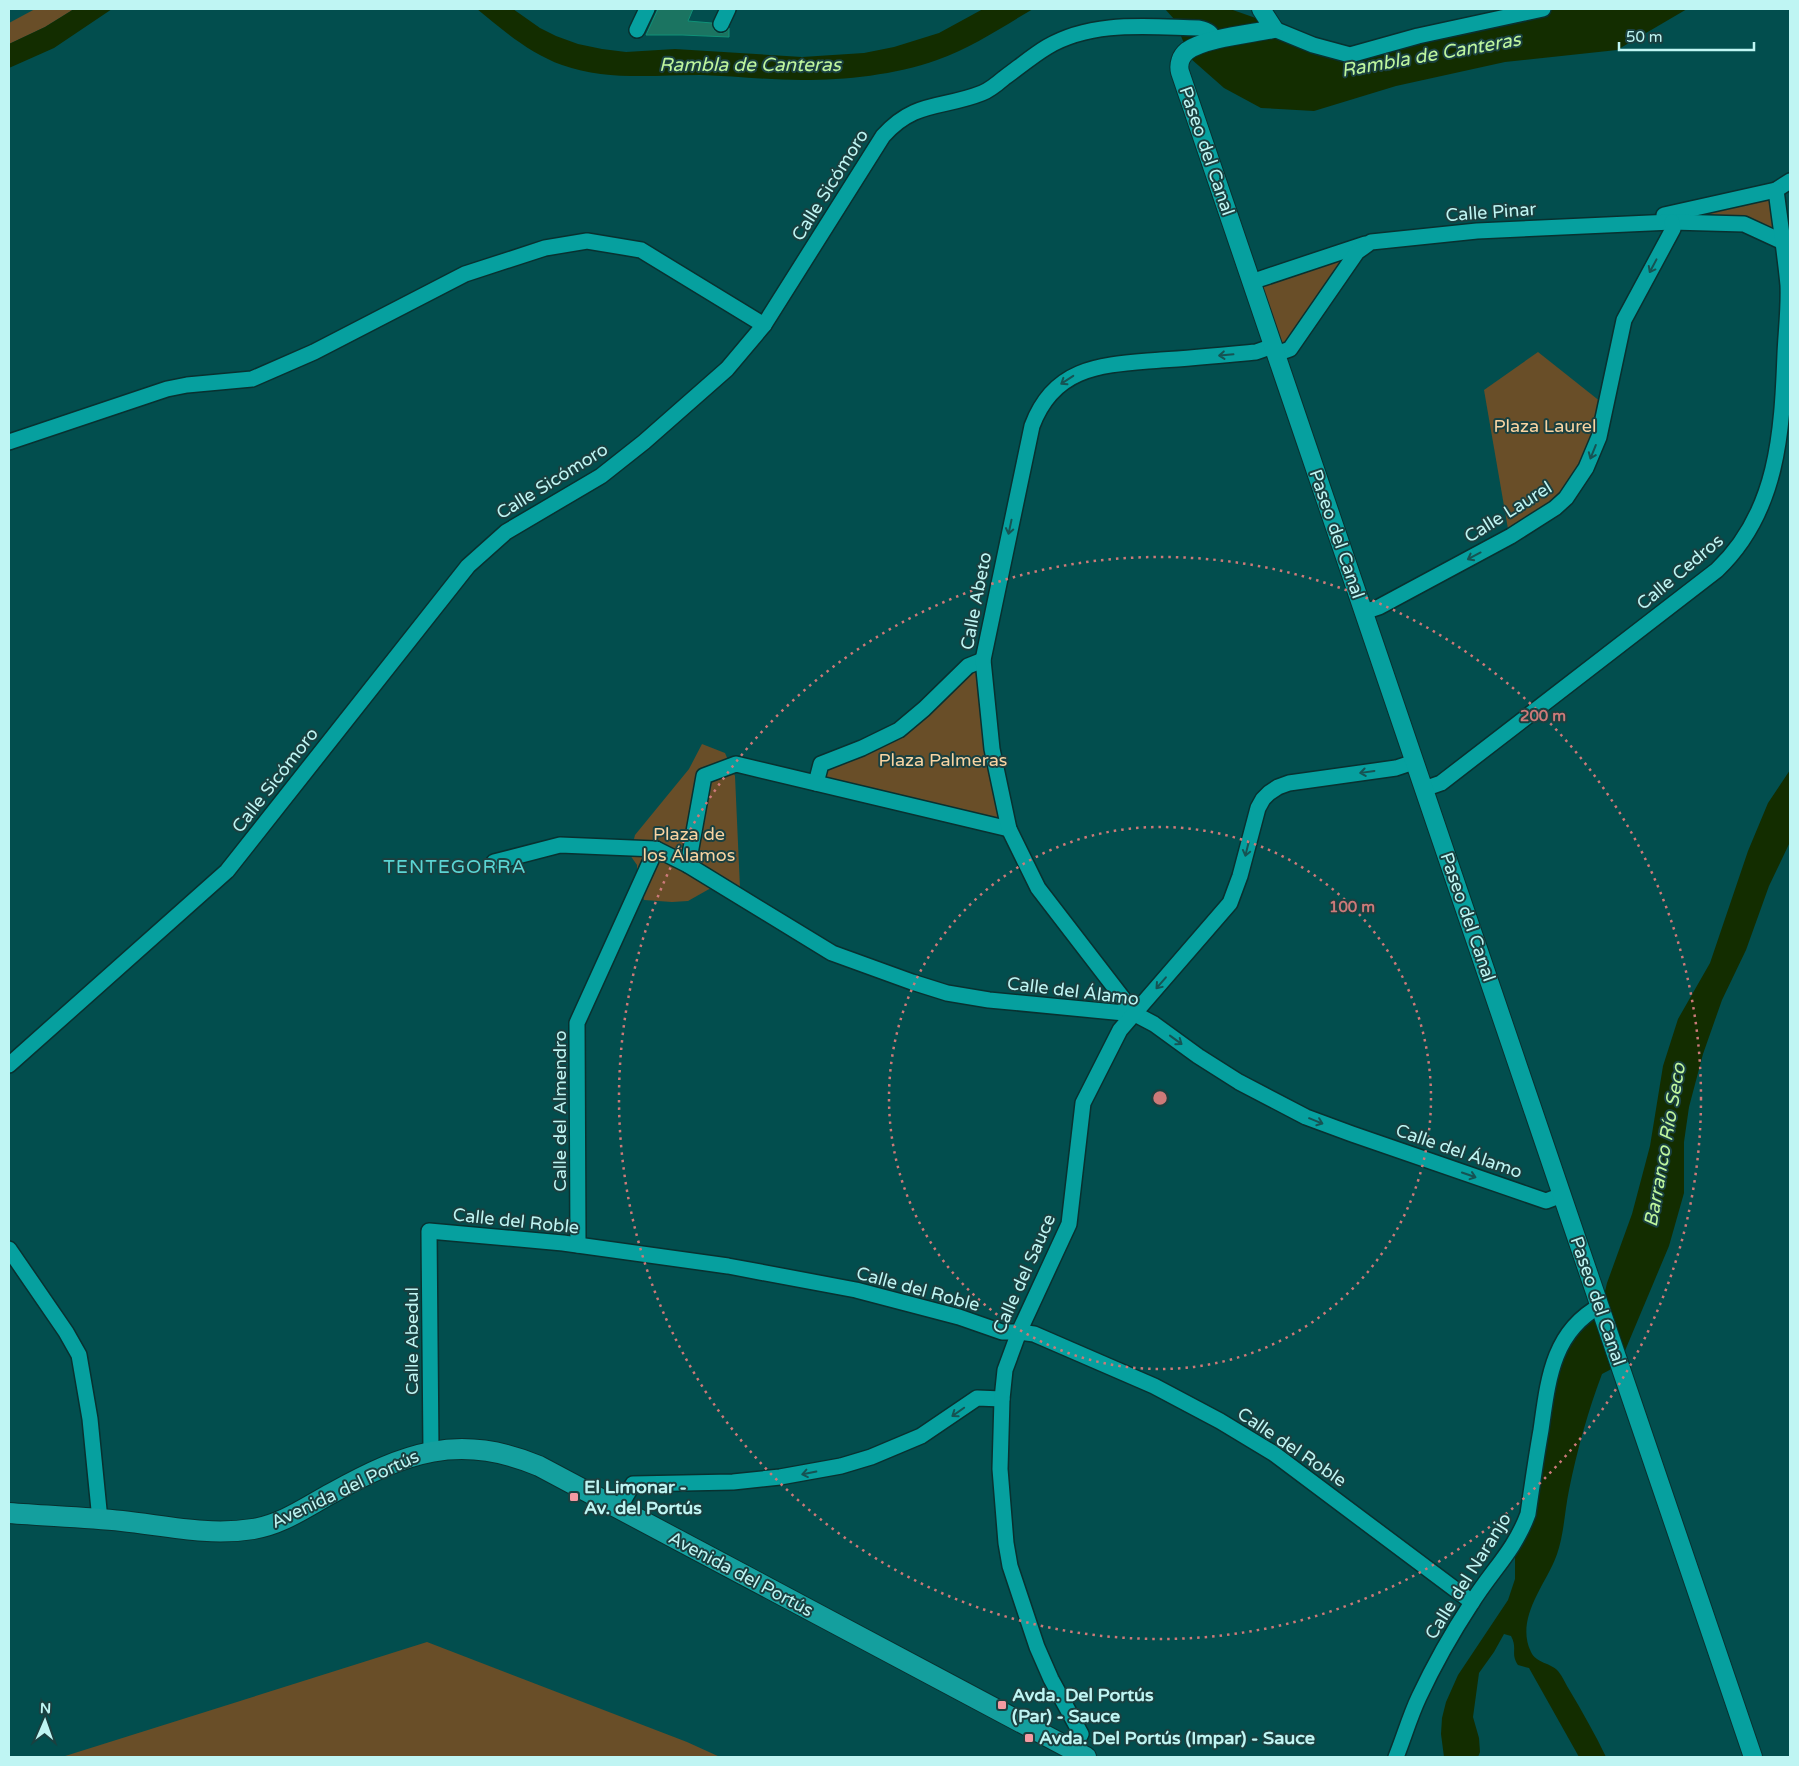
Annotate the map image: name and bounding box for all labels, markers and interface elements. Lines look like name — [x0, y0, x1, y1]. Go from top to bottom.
scale bar — [1619, 20, 1754, 52]
water label: Rambla de Canteras — [1340, 28, 1524, 82]
text: 50 m — [1626, 28, 1663, 46]
water label: Rambla de Canteras — [659, 54, 843, 76]
street label: Paseo del Canal — [1175, 84, 1239, 218]
street label: Calle Sicómoro — [787, 125, 873, 245]
street label: Calle Pinar — [1445, 198, 1537, 226]
one-way arrow — [1648, 258, 1658, 273]
one-way arrow — [1218, 350, 1234, 360]
one-way arrow — [1060, 376, 1074, 386]
park label: Plaza Laurel — [1493, 415, 1597, 437]
street label: Calle Sicómoro — [492, 438, 612, 524]
one-way arrow — [1588, 444, 1597, 459]
street label: Paseo del Canal — [1305, 467, 1369, 601]
street label: Calle Laurel — [1460, 476, 1556, 548]
one-way arrow — [1004, 518, 1014, 534]
street label: Calle Cedros — [1632, 529, 1728, 615]
street label: Calle Abeto — [956, 550, 996, 652]
one-way arrow — [1467, 552, 1482, 561]
text: 200 m — [1520, 707, 1566, 725]
street label: Calle Sicómoro — [227, 723, 323, 837]
park label: Plaza Palmeras — [879, 749, 1007, 771]
one-way arrow — [1359, 767, 1375, 777]
park label: Plaza de los Álamos — [643, 823, 735, 866]
one-way arrow — [1242, 840, 1251, 856]
street label: Paseo del Canal — [1436, 850, 1500, 984]
district label: TENTEGORRA — [383, 856, 527, 878]
text: 100 m — [1329, 898, 1375, 916]
street label: Calle del Álamo — [1006, 972, 1140, 1010]
one-way arrow — [1156, 976, 1167, 989]
street label: Calle del Almendro — [549, 1030, 571, 1192]
one-way arrow — [1169, 1035, 1183, 1045]
water label: Barranco Río Seco — [1640, 1060, 1690, 1229]
centre of rings — [1151, 1089, 1169, 1107]
one-way arrow — [1308, 1117, 1323, 1126]
street label: Calle del Álamo — [1393, 1119, 1525, 1183]
one-way arrow — [1461, 1170, 1477, 1180]
street label: Calle del Roble — [452, 1203, 580, 1239]
street label: Calle del Sauce — [988, 1211, 1060, 1337]
street label: Paseo del Canal — [1566, 1234, 1630, 1368]
street label: Calle del Roble — [854, 1262, 982, 1316]
street label: Calle Abedul — [401, 1287, 423, 1395]
street label: Calle del Roble — [1233, 1402, 1351, 1492]
one-way arrow — [951, 1407, 965, 1417]
street label: Avenida del Portús — [267, 1445, 423, 1533]
one-way arrow — [801, 1468, 817, 1478]
place label: El Limonar - Av. del Portús — [584, 1476, 702, 1519]
marker: El Limonar - Av. del Portús — [568, 1491, 580, 1503]
street label: Calle del Naranjo — [1420, 1509, 1516, 1643]
street label: Avenida del Portús — [665, 1527, 817, 1621]
place label: Avda. Del Portús (Par) - Sauce — [1012, 1684, 1154, 1727]
north arrow — [20, 1696, 70, 1746]
marker: Avda. Del Portús (Par) - Sauce — [996, 1699, 1008, 1711]
text: N — [40, 1700, 51, 1717]
place label: Avda. Del Portús (Impar) - Sauce — [1039, 1727, 1315, 1749]
marker: Avda. Del Portús (Impar) - Sauce — [1023, 1732, 1035, 1744]

